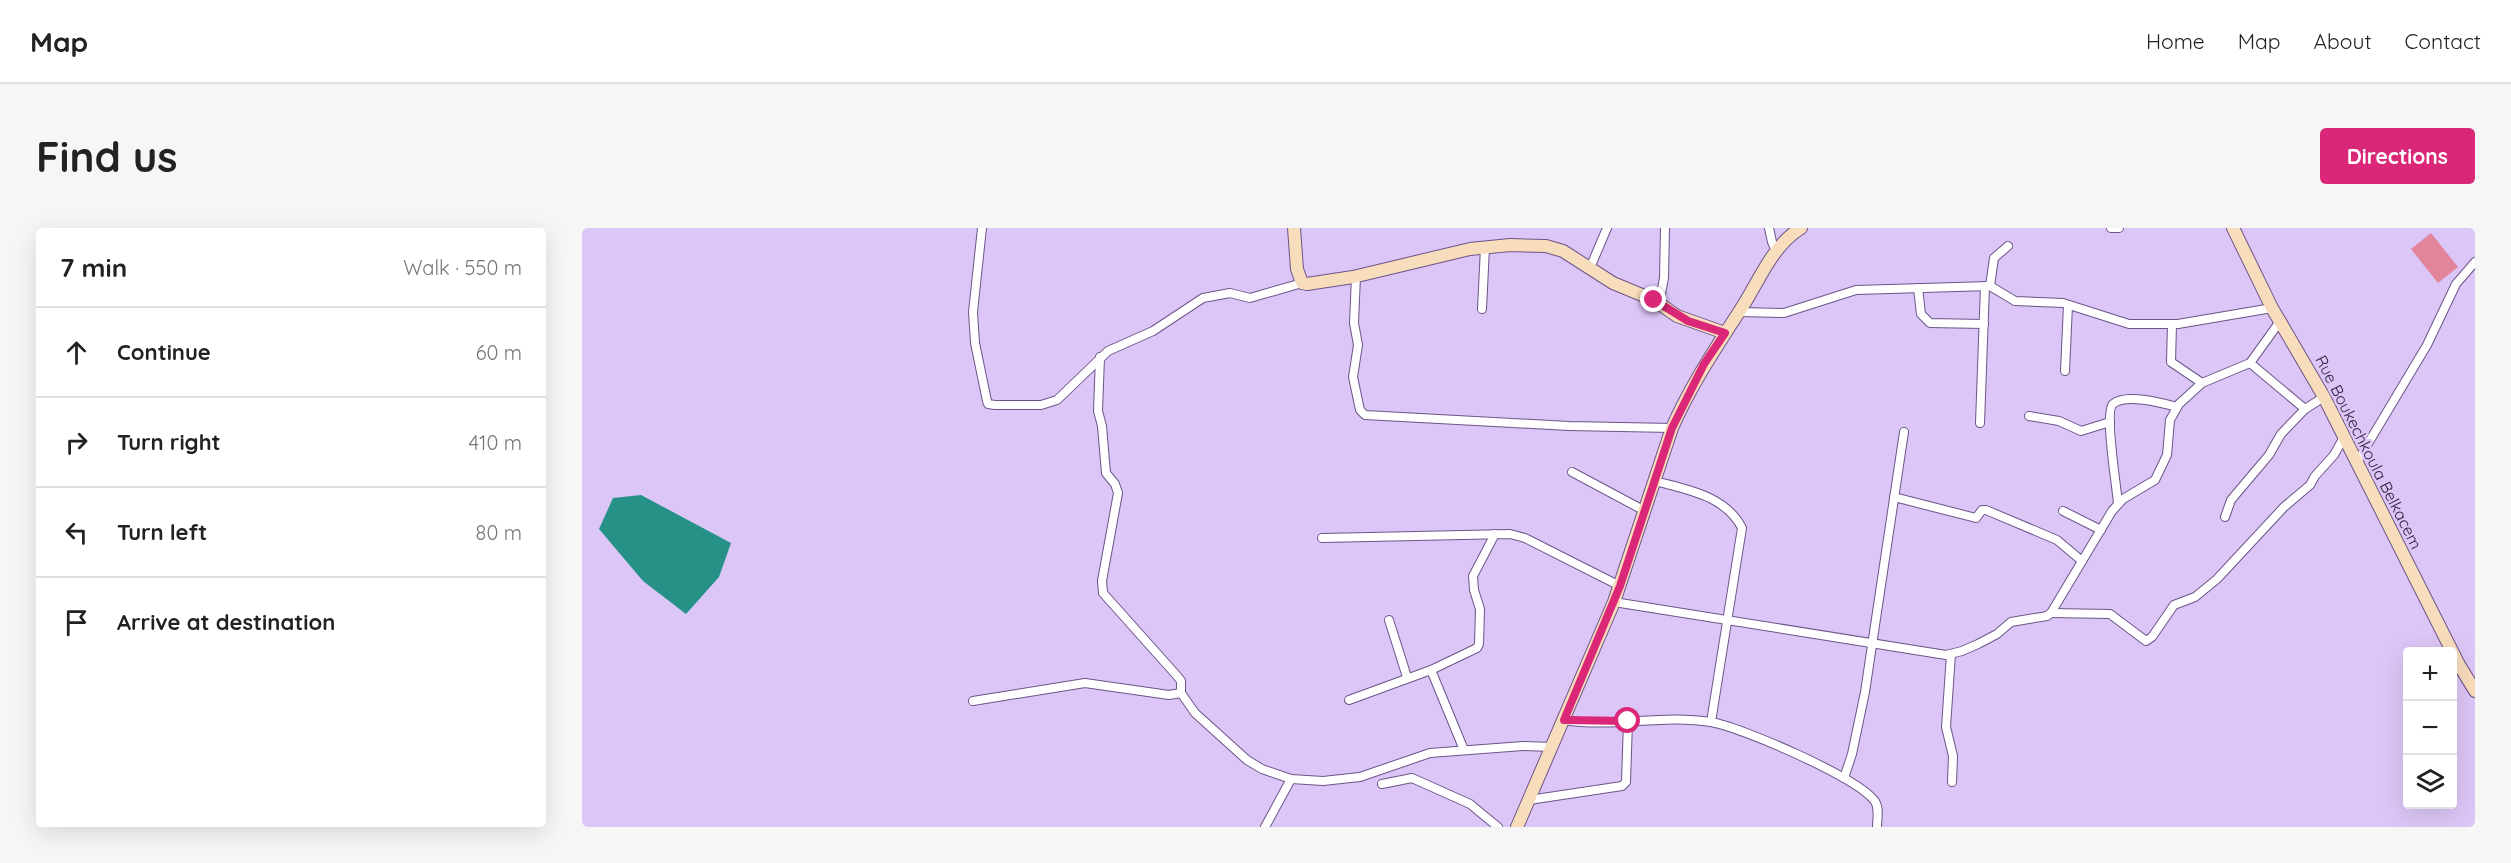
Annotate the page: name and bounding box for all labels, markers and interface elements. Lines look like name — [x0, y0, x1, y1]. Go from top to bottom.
text: Map — [30, 24, 88, 59]
text: Home — [2146, 28, 2205, 54]
text: Map — [2238, 28, 2281, 54]
text: About — [2314, 28, 2372, 54]
text: Contact — [2405, 28, 2481, 54]
button: Directions — [2320, 128, 2475, 184]
text: Find us — [36, 130, 178, 183]
text: 7 min — [60, 251, 127, 284]
text: Walk · 550 m — [403, 255, 522, 280]
route end — [1640, 286, 1666, 312]
icon: ahead — [60, 336, 93, 369]
text: Continue — [117, 338, 211, 366]
text: 60 m — [476, 340, 522, 365]
street label: Rue Boukechkoula Belkacem — [2311, 352, 2427, 552]
icon: right — [60, 426, 93, 459]
text: Turn right — [117, 428, 221, 456]
text: 410 m — [469, 430, 522, 455]
icon: left — [60, 516, 93, 549]
text: Turn left — [117, 518, 207, 546]
text: 80 m — [476, 520, 522, 545]
icon: arrive — [60, 606, 93, 639]
text: Arrive at destination — [117, 608, 335, 636]
map controls — [2403, 647, 2457, 809]
button: + — [2403, 647, 2457, 701]
button: − — [2403, 701, 2457, 755]
route start — [1614, 707, 1640, 733]
button: layers — [2403, 755, 2457, 809]

